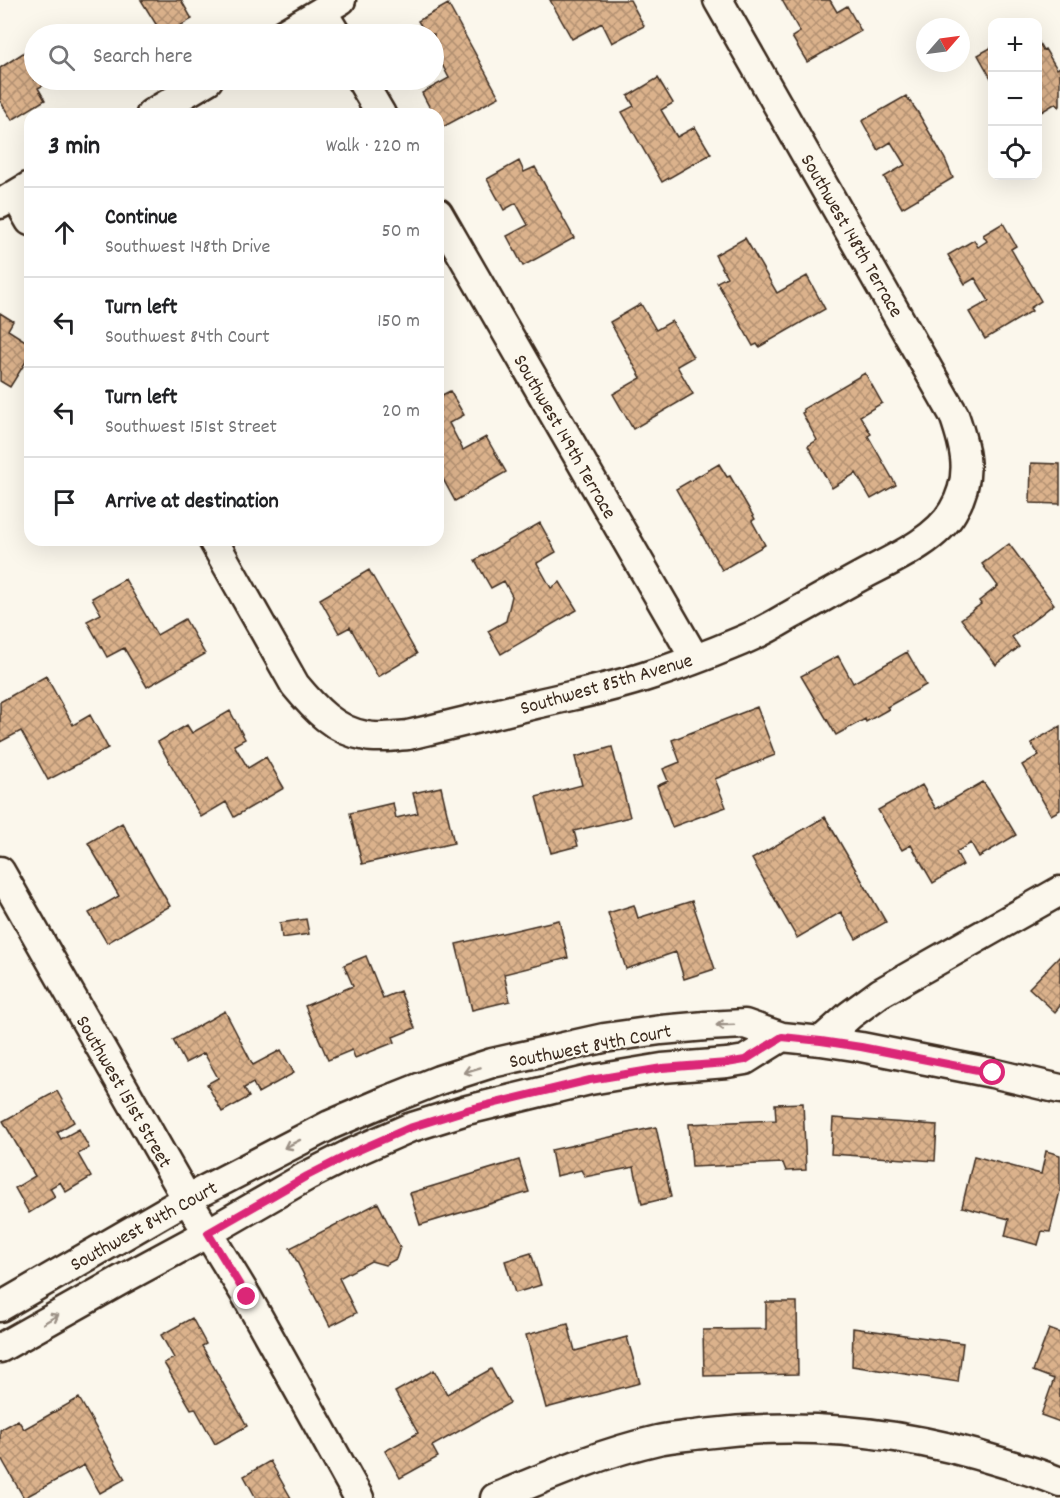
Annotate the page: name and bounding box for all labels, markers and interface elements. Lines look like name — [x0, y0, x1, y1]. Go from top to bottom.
north arrow — [916, 18, 970, 72]
map controls — [988, 18, 1042, 180]
button: + — [988, 18, 1042, 72]
search box — [24, 24, 444, 90]
icon: search — [45, 41, 78, 74]
text: Search here — [93, 42, 192, 73]
button: − — [988, 72, 1042, 126]
button: locate — [988, 126, 1042, 180]
text: 3 min — [48, 129, 100, 166]
text: Walk · 220 m — [326, 133, 420, 161]
street label: Southwest 148th Terrace — [792, 150, 909, 324]
text: Continue — [105, 203, 177, 234]
icon: ahead — [48, 216, 81, 249]
text: 50 m — [382, 218, 420, 246]
text: Southwest 148th Drive — [105, 234, 270, 262]
text: Turn left — [105, 293, 177, 324]
icon: left — [48, 306, 81, 339]
text: 150 m — [377, 308, 420, 336]
text: Southwest 84th Court — [105, 324, 270, 352]
street label: Southwest 149th Terrace — [505, 350, 622, 525]
text: Turn left — [105, 383, 177, 414]
icon: left — [48, 396, 81, 429]
text: 20 m — [382, 398, 420, 426]
text: Southwest 151st Street — [105, 414, 277, 442]
icon: arrive — [48, 486, 81, 519]
text: Arrive at destination — [105, 487, 279, 518]
street label: Southwest 85th Avenue — [517, 648, 696, 724]
street label: Southwest 151st Street — [67, 1011, 178, 1174]
street label: Southwest 84th Court — [507, 1018, 674, 1077]
one-way arrow — [716, 1019, 736, 1031]
route start — [979, 1059, 1005, 1085]
one-way arrow — [463, 1065, 482, 1076]
one-way arrow — [284, 1139, 302, 1151]
street label: Southwest 84th Court — [66, 1175, 223, 1280]
route end — [233, 1283, 259, 1309]
one-way arrow — [42, 1313, 59, 1325]

